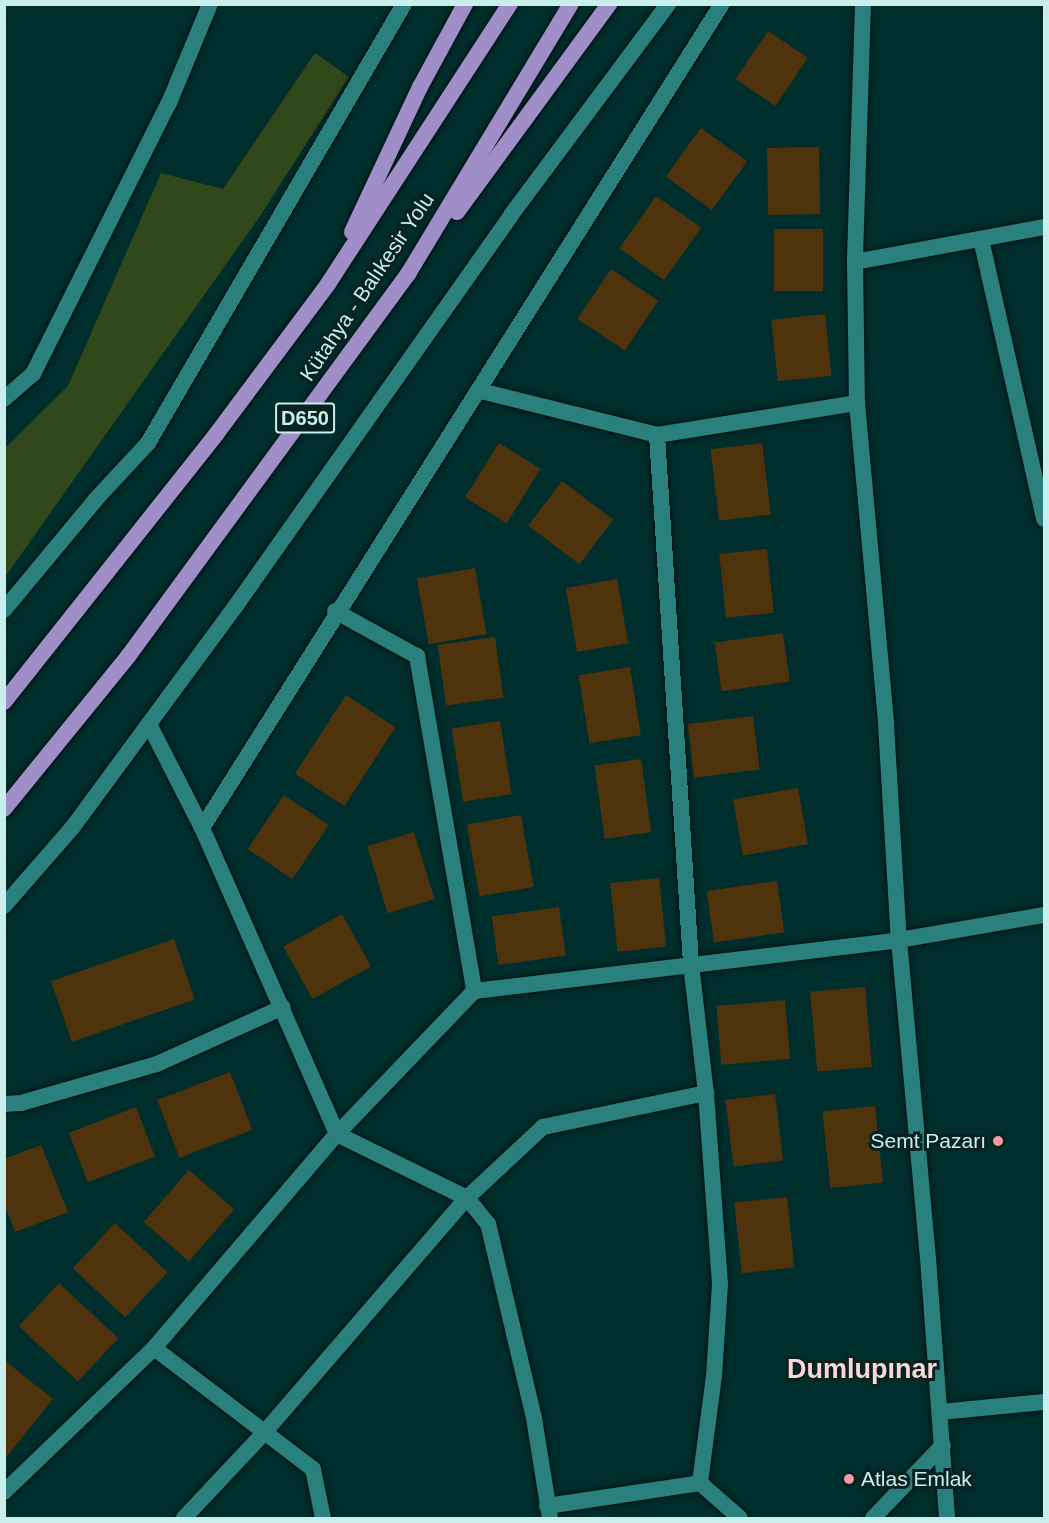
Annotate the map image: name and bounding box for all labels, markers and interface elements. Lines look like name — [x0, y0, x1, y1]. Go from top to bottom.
street label: Kütahya - Balıkesir Yolu — [294, 188, 440, 386]
road number: D650 — [275, 401, 335, 435]
place label: Semt Pazarı — [870, 1128, 986, 1154]
marker: Semt Pazarı — [991, 1134, 1005, 1148]
district label: Dumlupınar — [787, 1354, 937, 1386]
place label: Atlas Emlak — [861, 1466, 972, 1492]
marker: Atlas Emlak — [842, 1472, 856, 1486]

